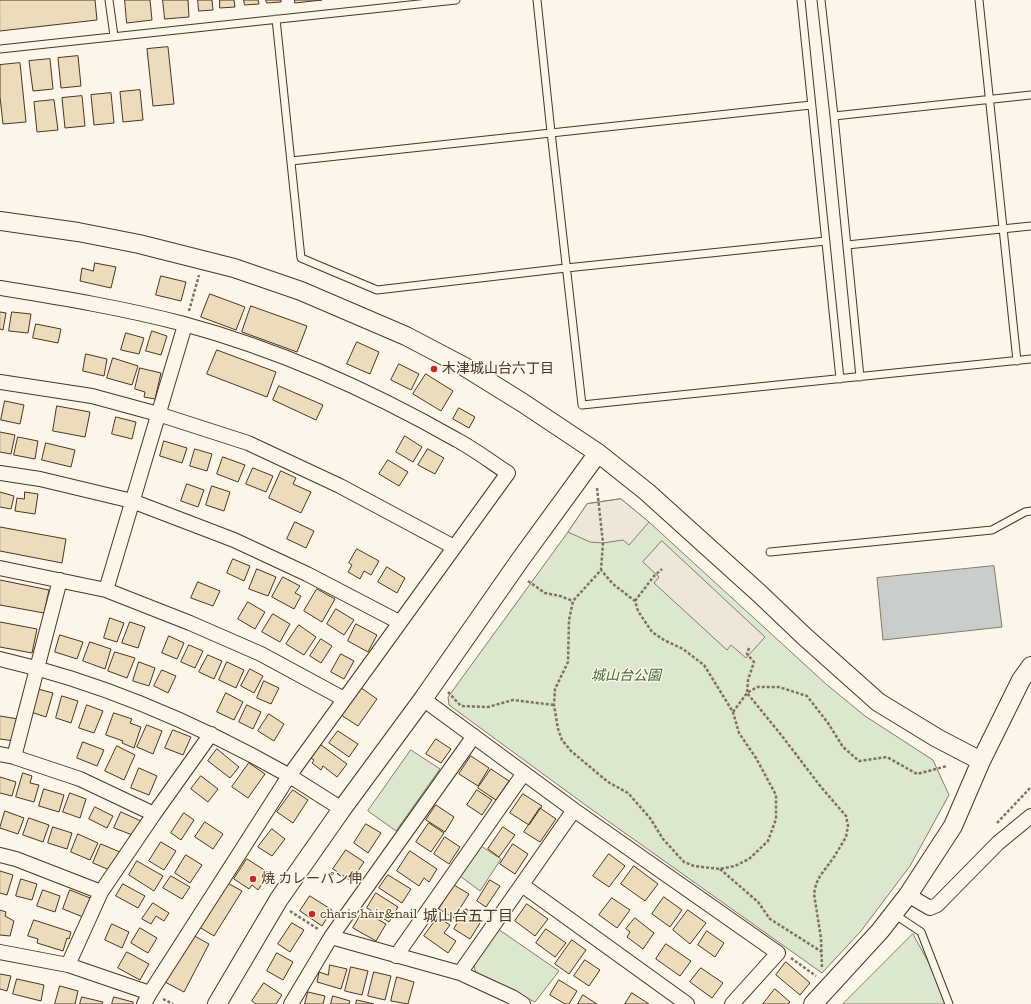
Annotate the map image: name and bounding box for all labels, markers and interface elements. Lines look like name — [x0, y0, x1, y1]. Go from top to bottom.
place label: 木津城山台六丁目 — [442, 361, 554, 377]
marker: 木津城山台六丁目 — [429, 364, 439, 374]
park label: 城山台公園 — [591, 668, 661, 684]
place label: 焼 カレーパン伸 — [261, 871, 362, 887]
marker: 焼 カレーパン伸 — [248, 874, 258, 884]
place label: charis hair&nail — [320, 906, 417, 922]
district label: 城山台五丁目 — [423, 908, 513, 926]
marker: charis hair&nail — [307, 909, 317, 919]

